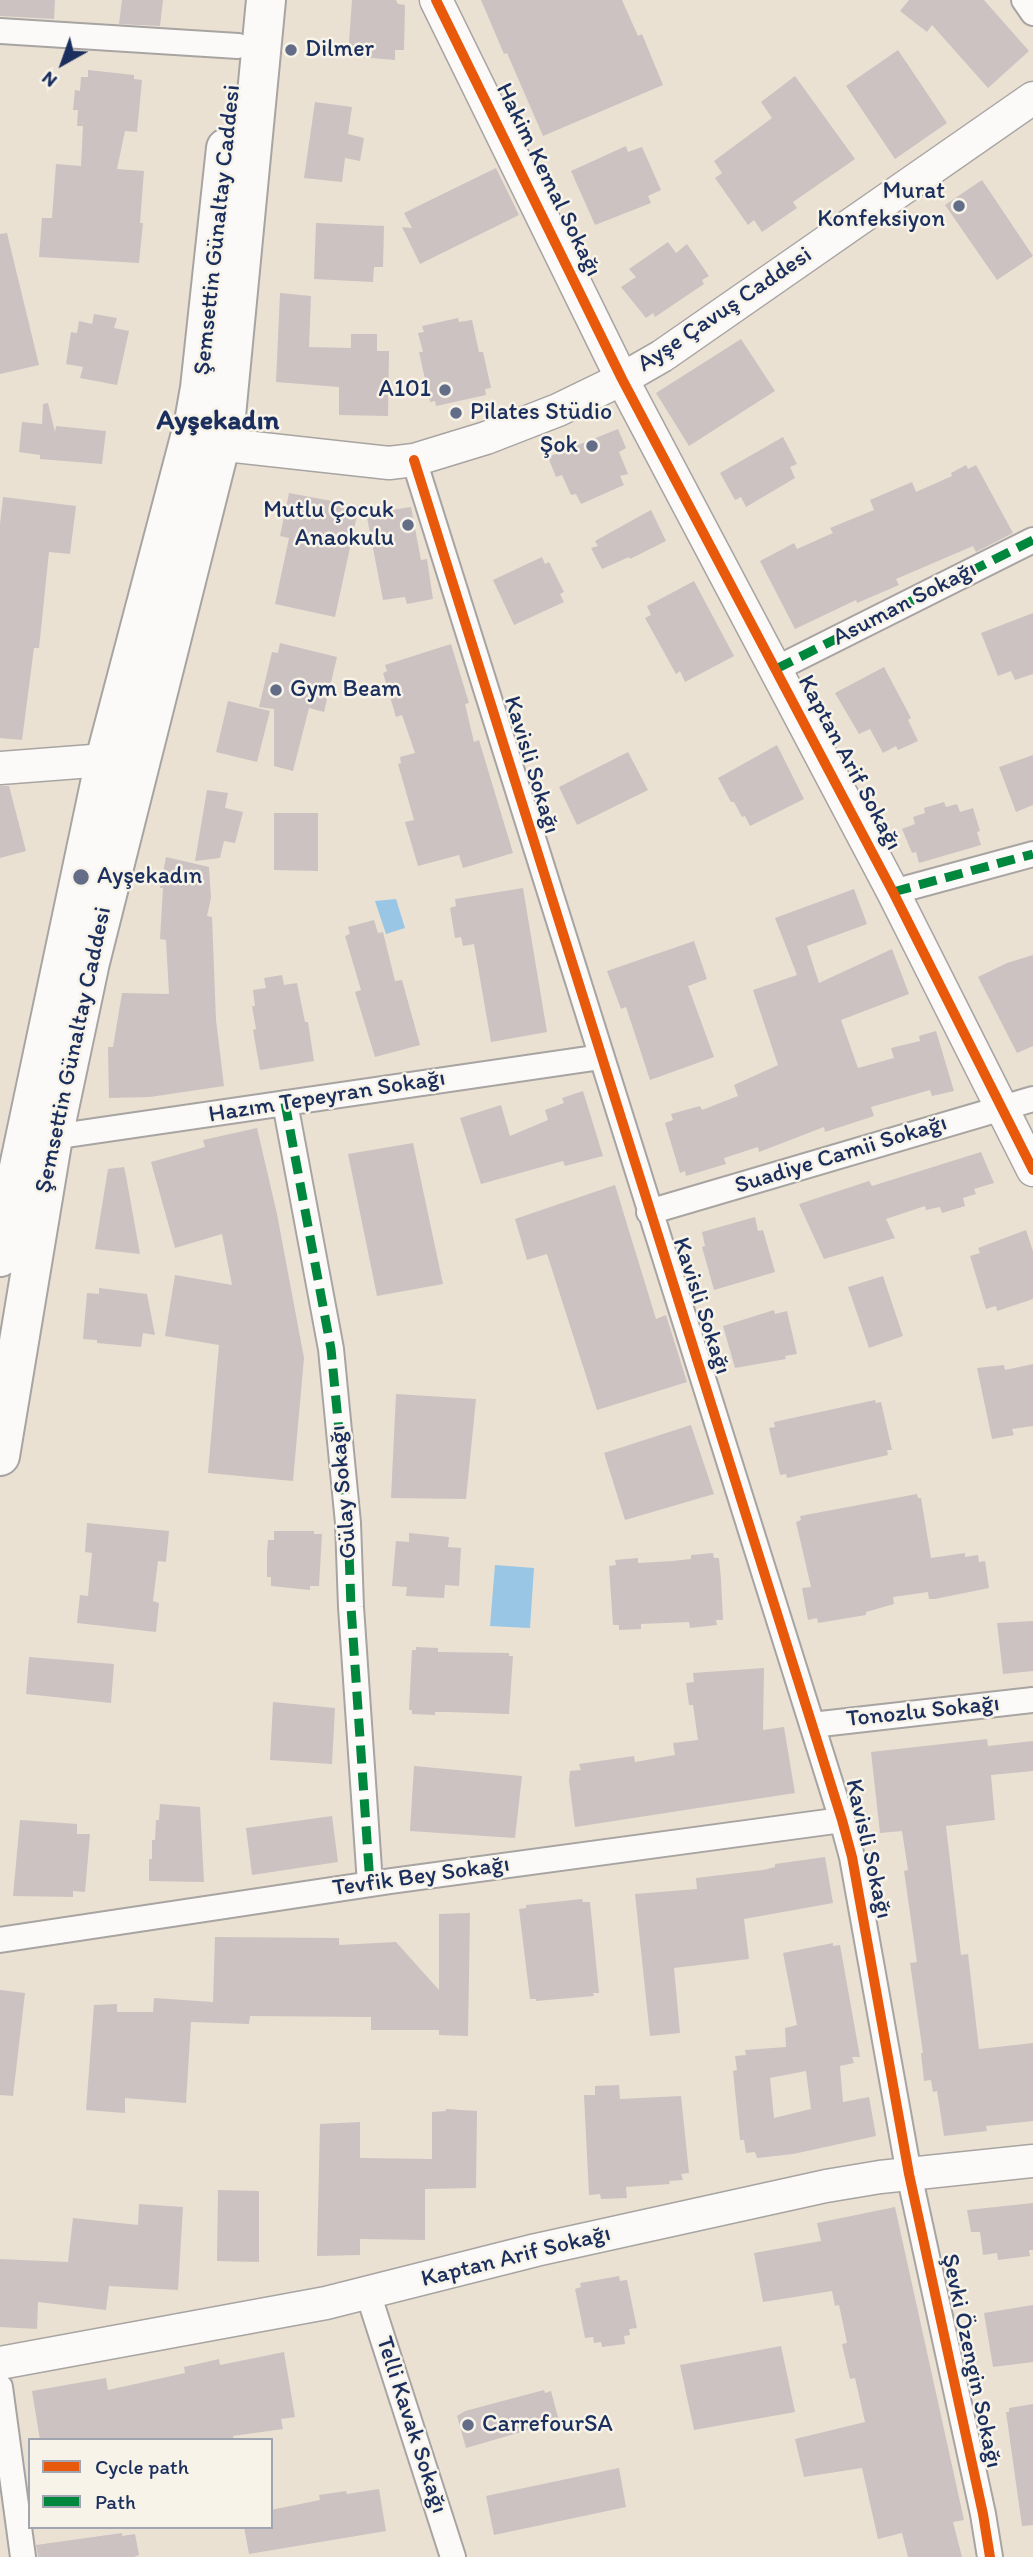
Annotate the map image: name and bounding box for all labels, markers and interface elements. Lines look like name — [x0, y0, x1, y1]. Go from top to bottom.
north arrow — [28, 28, 98, 98]
place label: Dilmer — [305, 36, 374, 64]
marker: Dilmer — [283, 42, 299, 58]
text: N — [37, 67, 61, 92]
street label: Hakim Kemal Sokağı — [489, 79, 607, 281]
street label: Şemsettin Günaltay Caddesi — [188, 83, 248, 377]
place label: Murat Konfeksiyon — [817, 178, 945, 234]
marker: Murat Konfeksiyon — [951, 198, 967, 214]
street label: Ayşe Çavuş Caddesi — [632, 241, 818, 379]
place label: A101 — [379, 376, 431, 404]
marker: A101 — [437, 382, 453, 398]
place label: Pilates Stüdio — [470, 399, 612, 427]
district label: Ayşekadın — [157, 405, 279, 439]
marker: Pilates Stüdio — [448, 405, 464, 421]
place label: Şok — [540, 432, 578, 460]
marker: Şok — [584, 438, 600, 454]
place label: Mutlu Çocuk Anaokulu — [263, 497, 394, 553]
marker: Mutlu Çocuk Anaokulu — [400, 517, 416, 533]
street label: Asuman Sokağı — [828, 555, 982, 653]
street label: Kaptan Arif Sokağı — [791, 670, 907, 856]
place label: Gym Beam — [290, 676, 401, 704]
marker: Gym Beam — [268, 682, 284, 698]
street label: Kavisli Sokağı — [496, 693, 566, 837]
place label: Ayşekadın — [97, 863, 202, 891]
marker: Ayşekadın — [71, 867, 91, 887]
street label: Şemsettin Günaltay Caddesi — [30, 904, 118, 1196]
street label: Hazım Tepeyran Sokağı — [207, 1064, 447, 1130]
street label: Suadiye Camii Sokağı — [731, 1109, 951, 1201]
street label: Kavisli Sokağı — [665, 1234, 737, 1378]
street label: Gülay Sokağı — [324, 1424, 364, 1560]
street label: Tonozlu Sokağı — [845, 1690, 1001, 1734]
street label: Kavisli Sokağı — [838, 1776, 898, 1922]
street label: Tevfik Bey Sokağı — [331, 1850, 511, 1904]
street label: Kaptan Arif Sokağı — [418, 2220, 614, 2294]
street label: Şevki Özengin Sokağı — [934, 2251, 1008, 2471]
street label: Telli Kavak Sokağı — [369, 2333, 453, 2517]
place label: CarrefourSA — [482, 2411, 613, 2439]
marker: CarrefourSA — [460, 2417, 476, 2433]
legend — [28, 2438, 273, 2529]
text: Cycle path — [95, 2454, 189, 2479]
text: Path — [95, 2489, 136, 2514]

